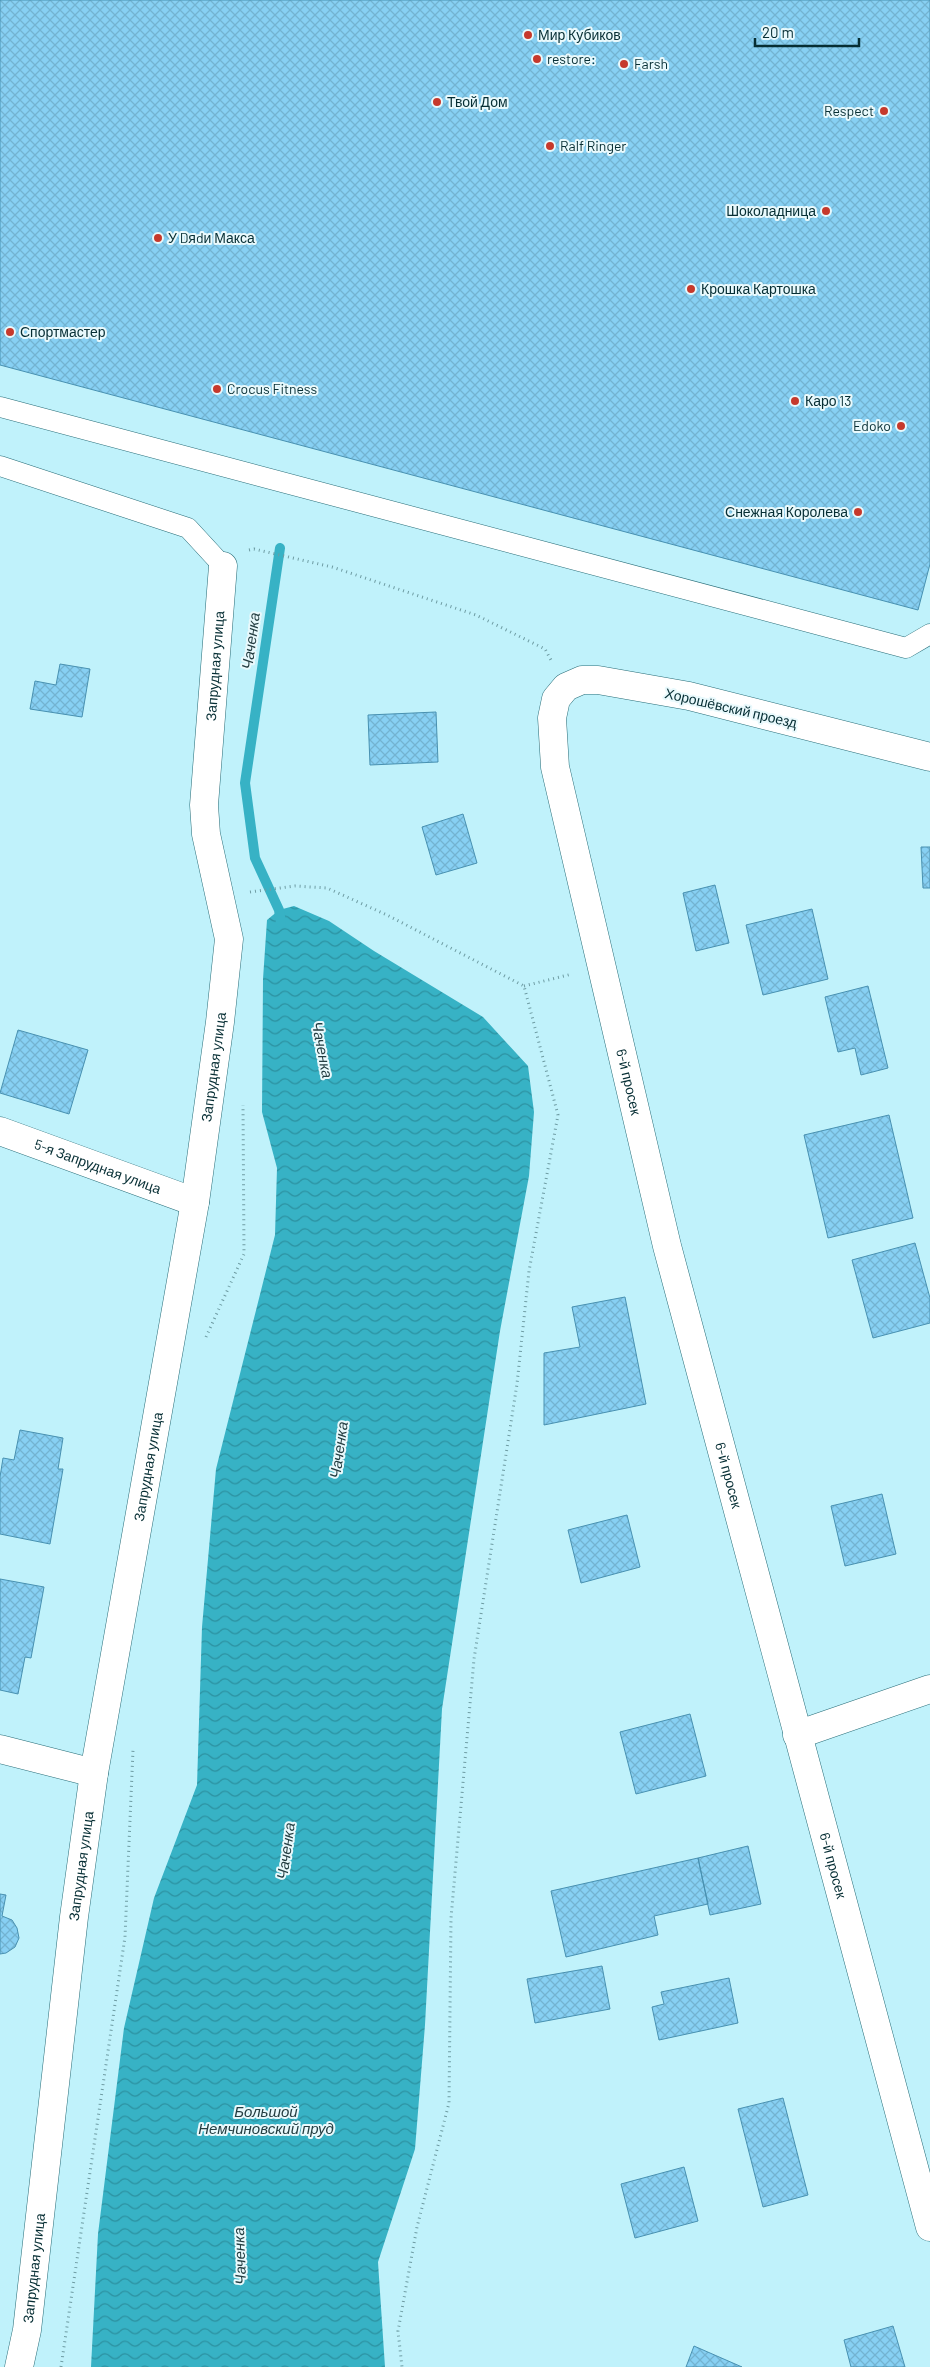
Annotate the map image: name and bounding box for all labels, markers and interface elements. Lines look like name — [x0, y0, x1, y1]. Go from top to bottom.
scale bar — [755, 15, 859, 47]
text: 20 m — [762, 23, 794, 41]
place label: Мир Кубиков — [538, 26, 621, 43]
marker: Мир Кубиков — [522, 29, 534, 41]
place label: restore: — [547, 50, 596, 67]
marker: restore: — [531, 53, 543, 65]
place label: Farsh — [634, 55, 668, 72]
marker: Farsh — [618, 58, 630, 70]
place label: Твой Дом — [447, 93, 508, 110]
marker: Твой Дом — [431, 96, 443, 108]
place label: Respect — [824, 102, 874, 119]
marker: Respect — [878, 105, 890, 117]
place label: Ralf Ringer — [560, 137, 626, 154]
marker: Ralf Ringer — [544, 140, 556, 152]
place label: Шоколадница — [726, 202, 816, 219]
marker: Шоколадница — [820, 205, 832, 217]
place label: У Dяdи Макса — [168, 229, 255, 246]
marker: У Dяdи Макса — [152, 232, 164, 244]
place label: Крошка Картошка — [701, 280, 816, 297]
marker: Крошка Картошка — [685, 283, 697, 295]
place label: Спортмастер — [20, 323, 106, 340]
marker: Спортмастер — [4, 326, 16, 338]
place label: Crocus Fitness — [227, 380, 317, 397]
marker: Crocus Fitness — [211, 383, 223, 395]
place label: Каро 13 — [805, 392, 851, 409]
marker: Каро 13 — [789, 395, 801, 407]
place label: Edoko — [853, 417, 891, 434]
marker: Edoko — [895, 420, 907, 432]
place label: Снежная Королева — [725, 503, 848, 520]
marker: Снежная Королева — [852, 506, 864, 518]
street label: Запрудная улица — [202, 610, 227, 722]
water label: Чаченка — [237, 611, 263, 670]
street label: Хорошёвский проезд — [663, 684, 799, 731]
street label: Запрудная улица — [197, 1011, 229, 1123]
water label: Чаченка — [309, 1020, 337, 1080]
street label: 6-й просек — [613, 1047, 645, 1117]
street label: 5-я Запрудная улица — [32, 1135, 164, 1197]
street label: Запрудная улица — [130, 1410, 166, 1523]
water label: Чаченка — [325, 1420, 351, 1479]
street label: 6-й просек — [712, 1440, 746, 1511]
street label: Запрудная улица — [65, 1810, 97, 1922]
water label: Чаченка — [272, 1821, 298, 1880]
street label: 6-й просек — [817, 1831, 851, 1901]
water label: Большой Немчиновский пруд — [198, 2102, 334, 2137]
street label: Запрудная улица — [19, 2212, 48, 2324]
water label: Чаченка — [229, 2227, 249, 2285]

